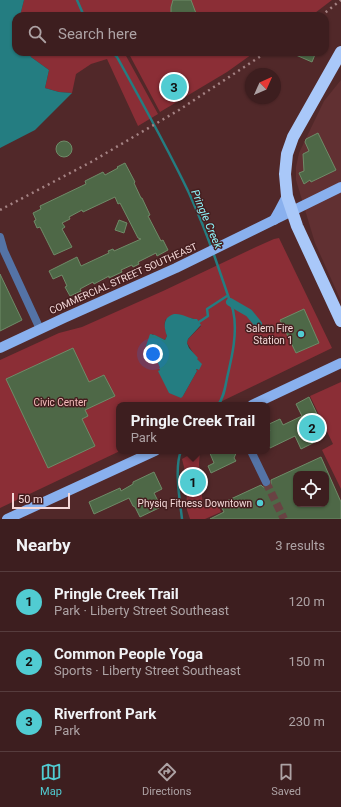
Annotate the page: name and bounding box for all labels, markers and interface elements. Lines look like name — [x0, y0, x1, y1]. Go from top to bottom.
search box — [12, 12, 329, 56]
icon: search — [26, 23, 48, 45]
text: Search here — [58, 25, 137, 43]
north arrow — [245, 68, 281, 104]
pin: 3 — [161, 72, 187, 102]
water label: Pringle Creek — [188, 188, 225, 251]
street label: COMMERCIAL STREET SOUTHEAST — [48, 241, 199, 316]
place label: Salem Fire Station 1 — [246, 323, 293, 346]
marker: Salem Fire Station 1 — [296, 329, 306, 339]
your location — [143, 344, 163, 364]
park label: Civic Center — [33, 397, 87, 408]
popup — [116, 402, 270, 454]
text: Pringle Creek Trail — [131, 412, 255, 430]
pin: 2 — [299, 413, 325, 443]
text: Park — [131, 430, 157, 445]
pin: 1 — [180, 467, 206, 497]
map controls — [293, 471, 329, 507]
button: locate — [293, 471, 329, 507]
scale bar — [12, 491, 70, 510]
text: 50 m — [18, 493, 43, 506]
place label: Physiq Fitness Downtown — [138, 498, 252, 509]
marker: Physiq Fitness Downtown — [255, 498, 265, 508]
text: Nearby — [16, 535, 71, 555]
text: 3 results — [275, 538, 325, 553]
text: Pringle Creek Trail — [54, 585, 179, 603]
text: 1 — [25, 594, 33, 609]
text: 120 m — [288, 594, 325, 609]
text: Park · Liberty Street Southeast — [54, 603, 229, 618]
text: Common People Yoga — [54, 645, 203, 663]
text: 2 — [25, 654, 33, 669]
text: 150 m — [288, 654, 325, 669]
text: Sports · Liberty Street Southeast — [54, 663, 241, 678]
text: Riverfront Park — [54, 705, 156, 723]
text: 3 — [25, 714, 33, 729]
text: 230 m — [288, 714, 325, 729]
text: Park — [54, 723, 80, 738]
tab: Map — [40, 761, 62, 798]
tab: Directions — [142, 761, 191, 798]
tab: Saved — [271, 761, 301, 798]

